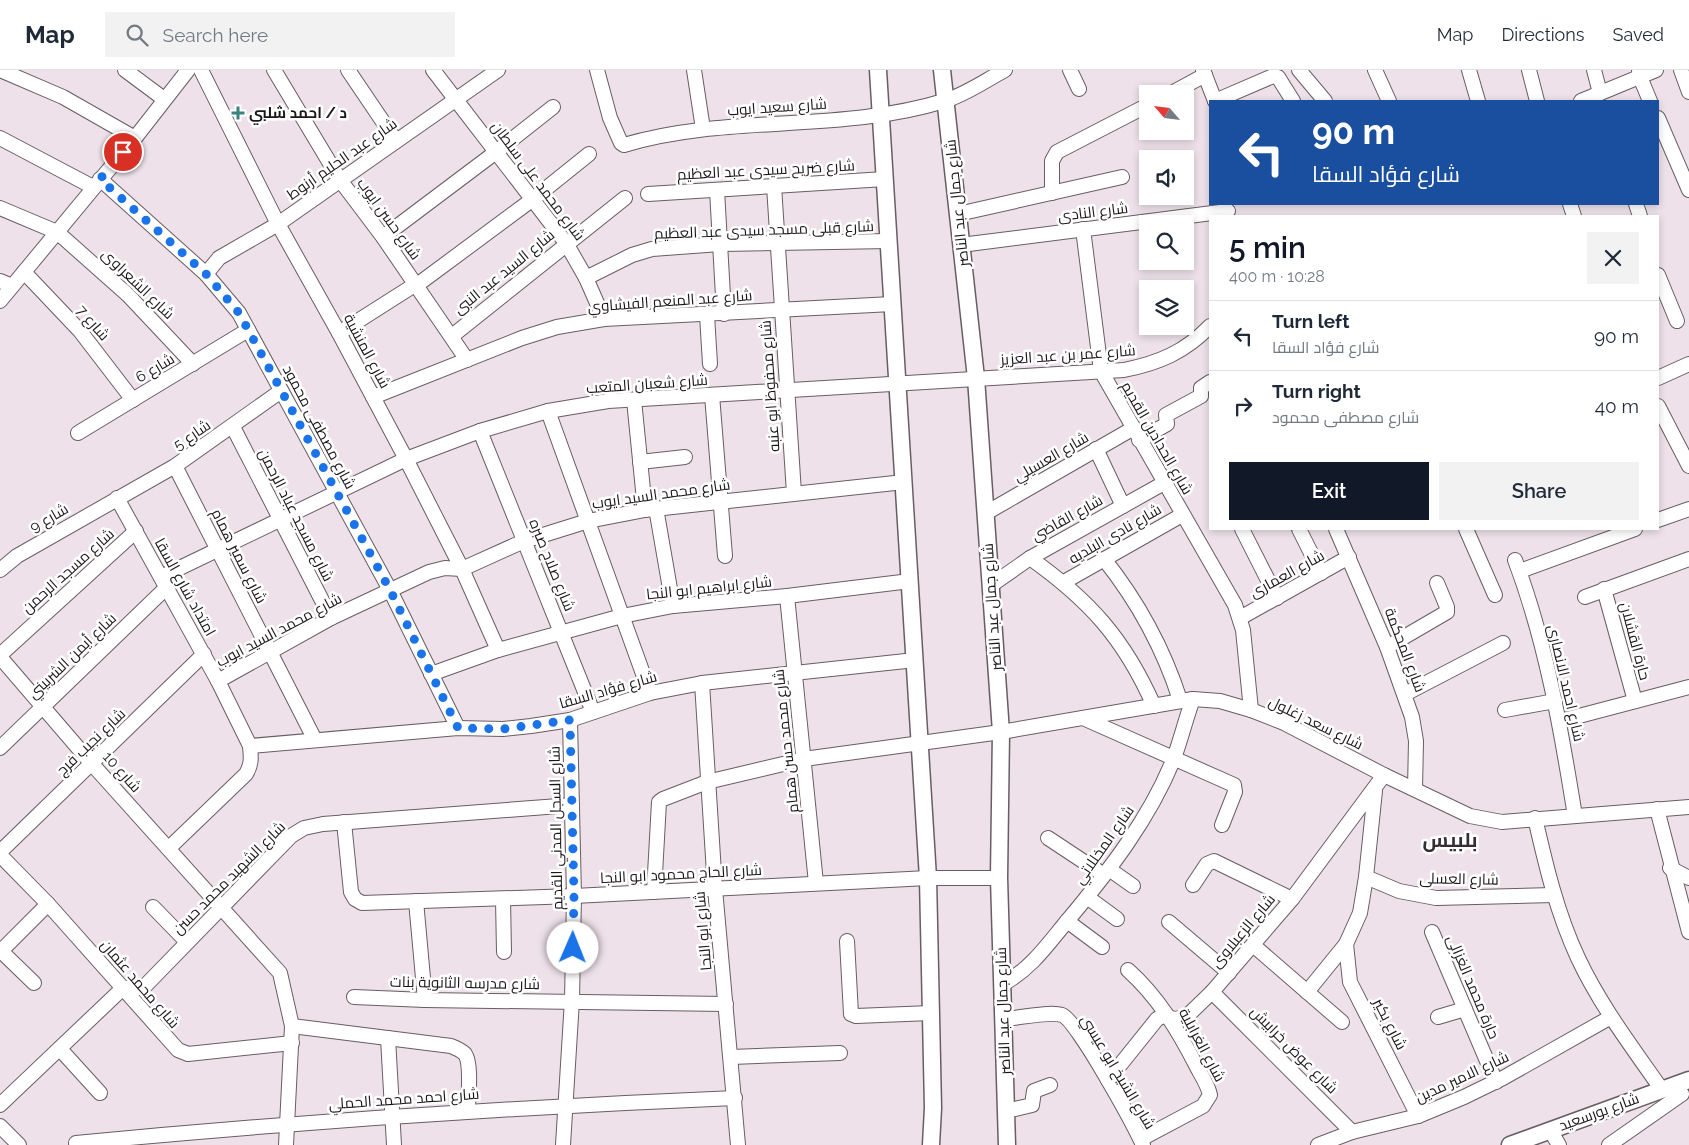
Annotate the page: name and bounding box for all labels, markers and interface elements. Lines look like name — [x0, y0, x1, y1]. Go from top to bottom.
search box — [105, 12, 455, 57]
text: Map — [25, 20, 75, 49]
icon: search — [123, 21, 151, 49]
text: Search here — [163, 24, 268, 46]
text: Map — [1437, 24, 1473, 45]
text: Directions — [1501, 24, 1585, 45]
text: Saved — [1613, 24, 1664, 45]
north arrow — [1139, 85, 1194, 140]
map controls — [1139, 85, 1194, 335]
street label: شارع سعيد ايوب — [727, 95, 827, 121]
place label: د / احمد شلبي — [249, 104, 347, 125]
marker: د / احمد شلبي — [231, 106, 245, 120]
text: 90 m — [1312, 111, 1395, 152]
street label: شارع عبد الحليم أرنوط — [283, 114, 402, 205]
street label: شارع محمد على سلطان — [486, 118, 589, 245]
icon: left — [1229, 120, 1294, 185]
pin — [102, 131, 144, 173]
icon: arrive — [109, 138, 137, 166]
street label: شارع جمال عبد الناصر — [941, 138, 975, 269]
button: sound — [1139, 150, 1194, 205]
street label: شارع ضريح سيدى عبد العظيم — [677, 156, 856, 186]
text: شارع فؤاد السقا — [1312, 161, 1460, 187]
street label: شارع حسن ايوب — [352, 175, 425, 265]
street label: شارع النادى — [1057, 199, 1129, 227]
button: search — [1139, 215, 1194, 270]
street label: شارع قبلى مسجد سيدى عبد العظيم — [654, 217, 874, 245]
street label: شارع السيد عبد النبى — [450, 226, 559, 320]
text: 5 min — [1229, 230, 1306, 265]
button: close — [1587, 232, 1639, 284]
street label: شارع الشعراوى — [97, 245, 178, 324]
text: 400 m · 10:28 — [1229, 267, 1325, 286]
button: layers — [1139, 280, 1194, 335]
street label: شارع عبد المنعم الفيشاوي — [587, 286, 753, 319]
street label: شارع 7 — [71, 302, 113, 346]
text: Turn left — [1272, 310, 1349, 332]
street label: شارع المنشية — [338, 311, 394, 392]
street label: شارع محفوظ ابو عنبه — [756, 319, 786, 452]
icon: left — [1229, 322, 1257, 350]
text: 90 m — [1594, 325, 1639, 347]
text: شارع فؤاد السقا — [1272, 338, 1380, 357]
street label: شارع عمر بن عبد العزيز — [999, 341, 1136, 371]
street label: شارع 6 — [132, 349, 179, 388]
street label: شارع مصطفى محمود — [277, 362, 359, 493]
street label: شارع شعبان المتعب — [586, 371, 709, 399]
street label: شارع الحدادين القديم — [1116, 378, 1197, 499]
text: Turn right — [1272, 380, 1361, 402]
icon: right — [1229, 392, 1257, 420]
text: 40 m — [1595, 395, 1639, 417]
text: شارع مصطفى محمود — [1272, 408, 1419, 427]
street label: شارع 5 — [170, 416, 215, 456]
street label: شارع العسيلي — [1010, 428, 1093, 488]
street label: شارع مسجد عباد الرحمن — [253, 446, 337, 585]
button: Exit — [1229, 462, 1429, 520]
button: Share — [1439, 462, 1639, 520]
street label: شارع محمد السيد ايوب — [591, 475, 732, 515]
street label: شارع القاضي — [1028, 491, 1107, 548]
street label: شارع 9 — [26, 500, 73, 538]
street label: شارع نادى البلديه — [1066, 500, 1165, 569]
street label: شارع سمير همام — [206, 506, 271, 607]
street label: شارع صلاح صبره — [523, 516, 579, 614]
street label: شارع مسجد الرحمن — [18, 525, 119, 619]
street label: امتداد شارع السقا — [149, 535, 219, 640]
street label: شارع جمال عبد الناصر — [979, 542, 1008, 672]
street label: شارع العمارى — [1247, 546, 1328, 604]
street label: شارع ابراهيم ابو النجا — [645, 572, 773, 606]
street label: شارع محمد السيد ايوب — [213, 589, 346, 672]
street label: حارة القشلان — [1615, 600, 1654, 682]
street label: شارع المحكمة — [1379, 605, 1429, 695]
street label: شارع أيمن الشربيني — [23, 609, 122, 705]
street label: شارع احمد الانصارى — [1542, 623, 1588, 744]
street label: شارع فؤاد السقا — [557, 667, 660, 714]
street label: شارع محمد حسن همام — [769, 668, 805, 814]
street label: شارع سعد زغلول — [1265, 692, 1366, 755]
street label: شارع نجيب فرج — [53, 705, 131, 781]
street label: شارع السجل المدني القديم — [546, 746, 569, 910]
street label: شارع 10 — [98, 748, 145, 797]
street label: شارع المخللاتي — [1070, 802, 1140, 890]
street label: شارع الشهيد محمد حسن — [169, 818, 291, 940]
district label: بلبيس — [1423, 828, 1477, 852]
street label: شارع الحاج محمود ابو النجا — [600, 861, 763, 889]
street label: شارع العسلى — [1419, 869, 1499, 891]
street label: شارع ابو النجا — [691, 890, 717, 971]
street label: شارع الزعبلاوى — [1207, 891, 1281, 973]
position arrow — [546, 921, 598, 973]
street label: حارة محمد الغزالى — [1442, 932, 1503, 1042]
street label: شارع محمد عثمان — [95, 936, 183, 1033]
street label: شارع جمال عبد الناصر — [992, 947, 1016, 1076]
street label: شارع مدرسه الثانوية بنات — [390, 973, 540, 995]
street label: شارع بكير — [1367, 994, 1411, 1054]
street label: شارع عوض خرابيش — [1245, 1003, 1341, 1099]
street label: شارع الغرابلية — [1173, 1005, 1229, 1086]
street label: شارع الشيخ ابو عيسي — [1074, 1012, 1159, 1134]
street label: شارع الامير مدين — [1412, 1047, 1512, 1108]
street label: شارع احمد محمد الحملي — [328, 1085, 480, 1116]
street label: شارع بورسعيد — [1557, 1089, 1642, 1137]

